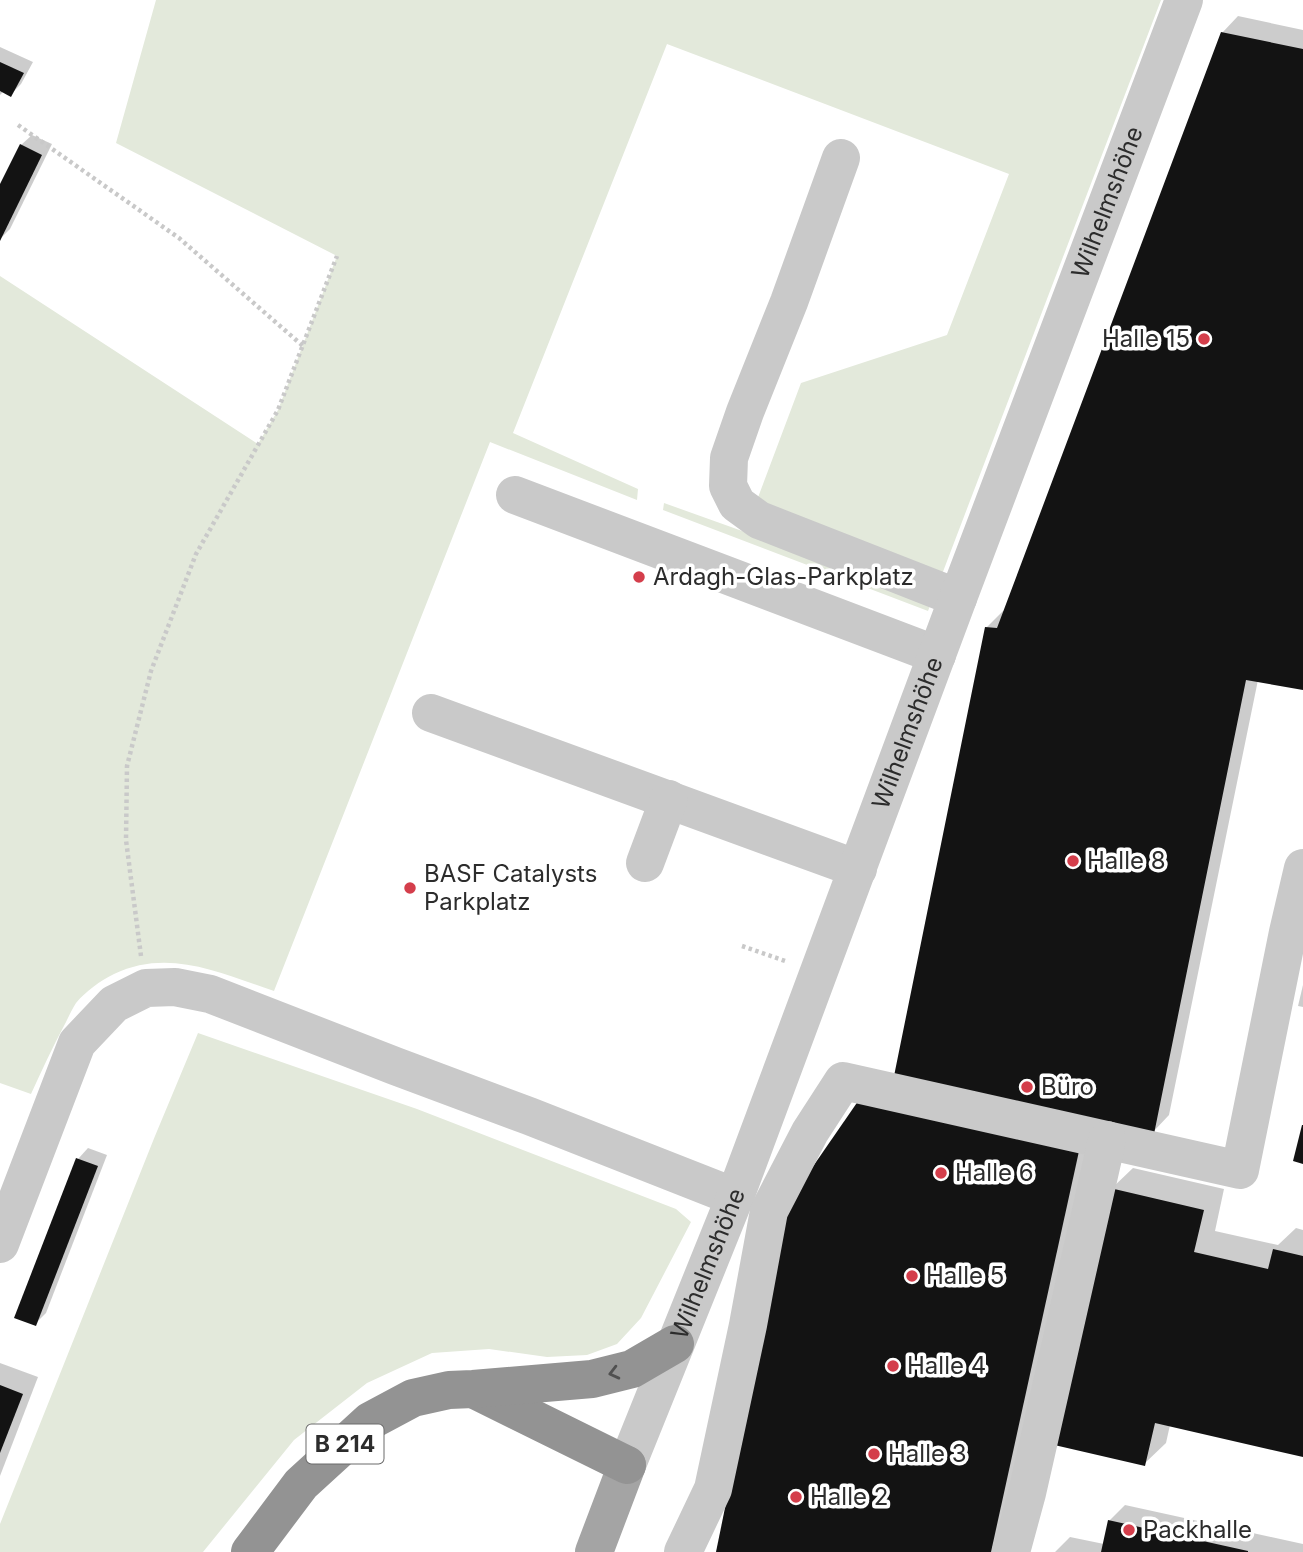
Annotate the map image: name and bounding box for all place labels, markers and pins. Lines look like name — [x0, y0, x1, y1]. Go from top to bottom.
place label: Halle 15 — [1102, 324, 1190, 353]
marker: Halle 15 — [1196, 331, 1212, 347]
place label: Ardagh-Glas-Parkplatz — [653, 562, 914, 591]
marker: Ardagh-Glas-Parkplatz — [631, 569, 647, 585]
place label: Halle 8 — [1087, 846, 1166, 875]
marker: Halle 8 — [1065, 853, 1081, 869]
place label: BASF Catalysts Parkplatz — [424, 859, 597, 916]
marker: BASF Catalysts Parkplatz — [402, 880, 418, 896]
place label: Büro — [1041, 1072, 1094, 1101]
marker: Büro — [1019, 1079, 1035, 1095]
place label: Halle 6 — [955, 1158, 1034, 1187]
marker: Halle 6 — [933, 1165, 949, 1181]
place label: Halle 5 — [926, 1261, 1004, 1290]
marker: Halle 5 — [904, 1268, 920, 1284]
place label: Halle 4 — [907, 1351, 986, 1380]
marker: Halle 4 — [885, 1358, 901, 1374]
place label: Halle 3 — [888, 1439, 967, 1468]
marker: Halle 3 — [866, 1446, 882, 1462]
place label: Halle 2 — [810, 1482, 888, 1511]
marker: Halle 2 — [788, 1489, 804, 1505]
place label: Packhalle — [1143, 1515, 1252, 1544]
marker: Packhalle — [1121, 1522, 1137, 1538]

